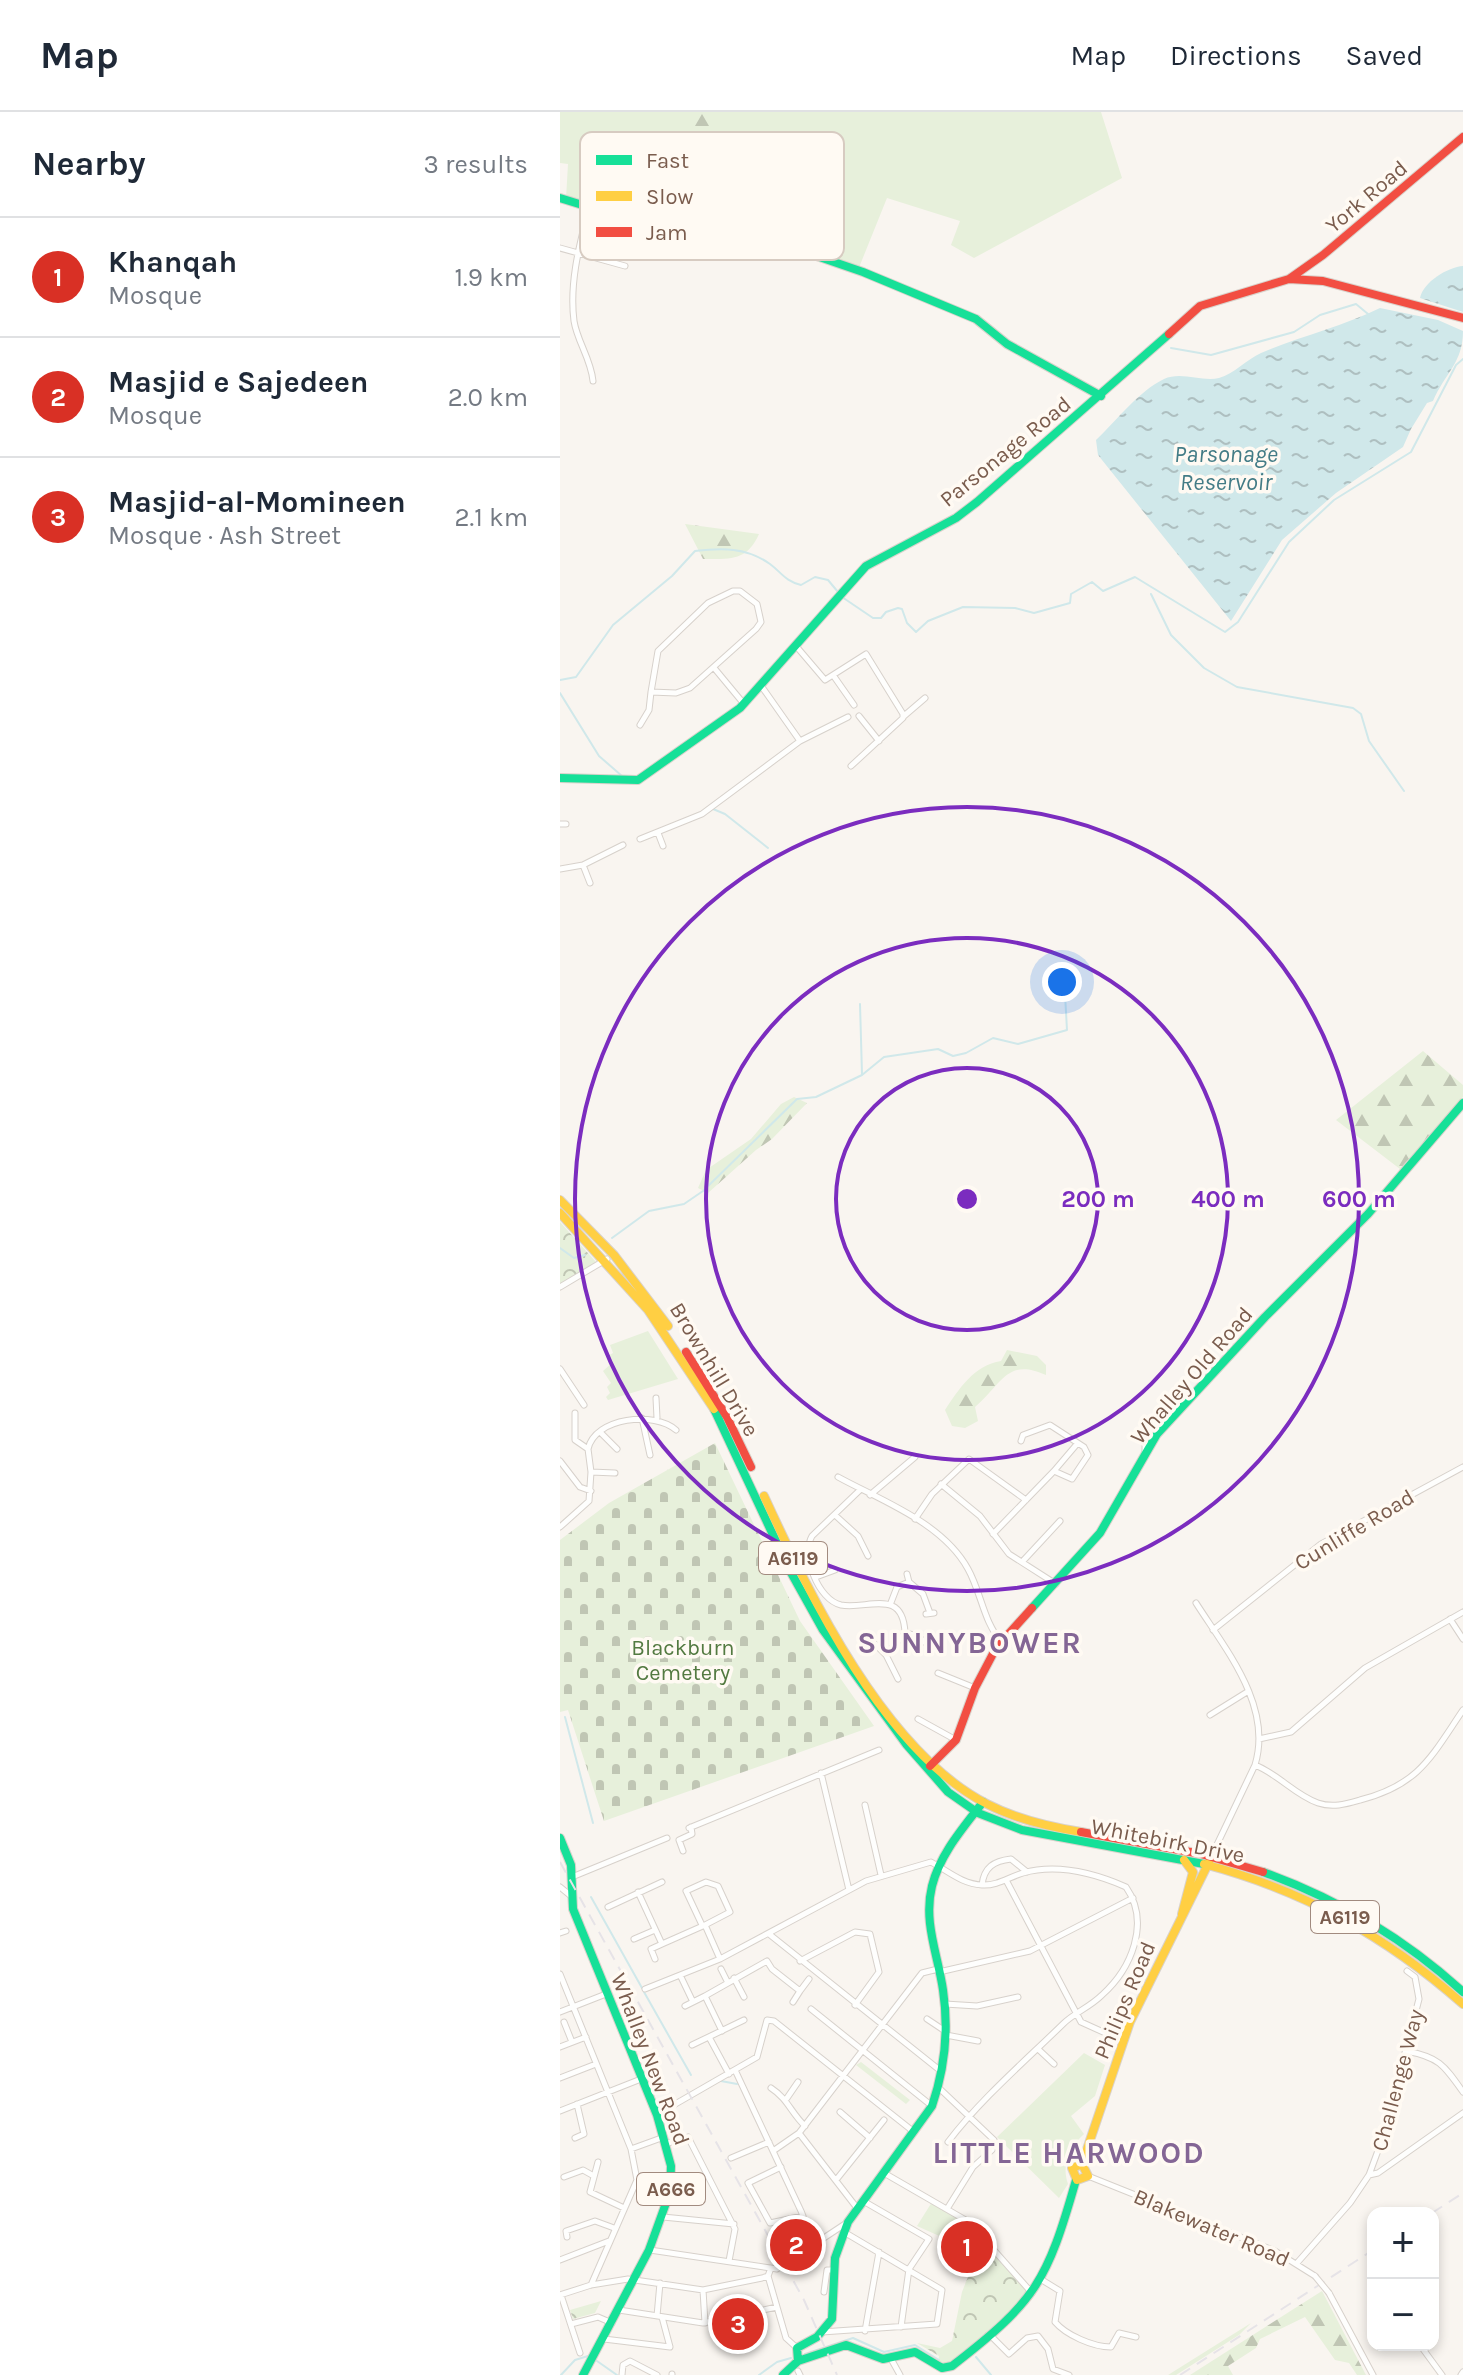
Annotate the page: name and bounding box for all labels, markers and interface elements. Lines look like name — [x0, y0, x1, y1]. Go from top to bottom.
text: Map — [40, 33, 119, 78]
text: Map — [1071, 39, 1126, 72]
text: Directions — [1170, 39, 1302, 72]
text: Saved — [1346, 39, 1423, 72]
legend — [580, 132, 844, 260]
text: Nearby — [32, 144, 146, 184]
text: Fast — [646, 148, 689, 174]
text: 3 results — [424, 149, 528, 180]
street label: York Road — [1320, 155, 1413, 239]
text: Slow — [646, 184, 693, 210]
text: Jam — [646, 220, 688, 246]
text: Khanqah — [108, 244, 237, 280]
text: 1 — [53, 262, 63, 293]
text: 1.9 km — [455, 262, 528, 293]
text: Mosque — [108, 280, 202, 311]
text: Masjid e Sajedeen — [108, 364, 369, 400]
text: 2 — [50, 382, 66, 413]
text: 2.0 km — [448, 382, 528, 413]
street label: Parsonage Road — [935, 391, 1076, 512]
text: Mosque — [108, 400, 202, 431]
water label: Parsonage Reservoir — [1174, 440, 1278, 496]
text: Masjid-al-Momineen — [108, 484, 406, 520]
text: 3 — [50, 502, 66, 533]
text: 2.1 km — [455, 502, 528, 533]
text: Mosque · Ash Street — [108, 520, 341, 551]
your location — [1042, 962, 1082, 1002]
centre of rings — [953, 1185, 981, 1213]
text: 200 m — [1061, 1185, 1135, 1213]
text: 400 m — [1191, 1185, 1265, 1213]
text: 600 m — [1322, 1185, 1396, 1213]
street label: Brownhill Drive — [664, 1298, 764, 1441]
street label: Whalley Old Road — [1125, 1302, 1258, 1450]
street label: Cunliffe Road — [1290, 1484, 1419, 1576]
road number: A6119 — [759, 1542, 827, 1574]
district label: SUNNYBOWER — [857, 1625, 1083, 1661]
park label: Blackburn Cemetery — [631, 1635, 735, 1686]
street label: Whitebirk Drive — [1089, 1813, 1247, 1869]
road number: A6119 — [1311, 1901, 1379, 1933]
street label: Philips Road — [1089, 1938, 1161, 2063]
street label: Whalley New Road — [605, 1970, 695, 2149]
street label: Challenge Way — [1367, 2006, 1429, 2154]
district label: LITTLE HARWOOD — [932, 2135, 1206, 2171]
road number: A666 — [637, 2173, 705, 2205]
street label: Blakewater Road — [1130, 2183, 1294, 2273]
map controls — [1367, 2207, 1439, 2351]
button: + — [1367, 2207, 1439, 2279]
pin: 2 — [770, 2215, 822, 2275]
pin: 1 — [941, 2217, 993, 2277]
button: − — [1367, 2279, 1439, 2351]
pin: 3 — [712, 2294, 764, 2354]

